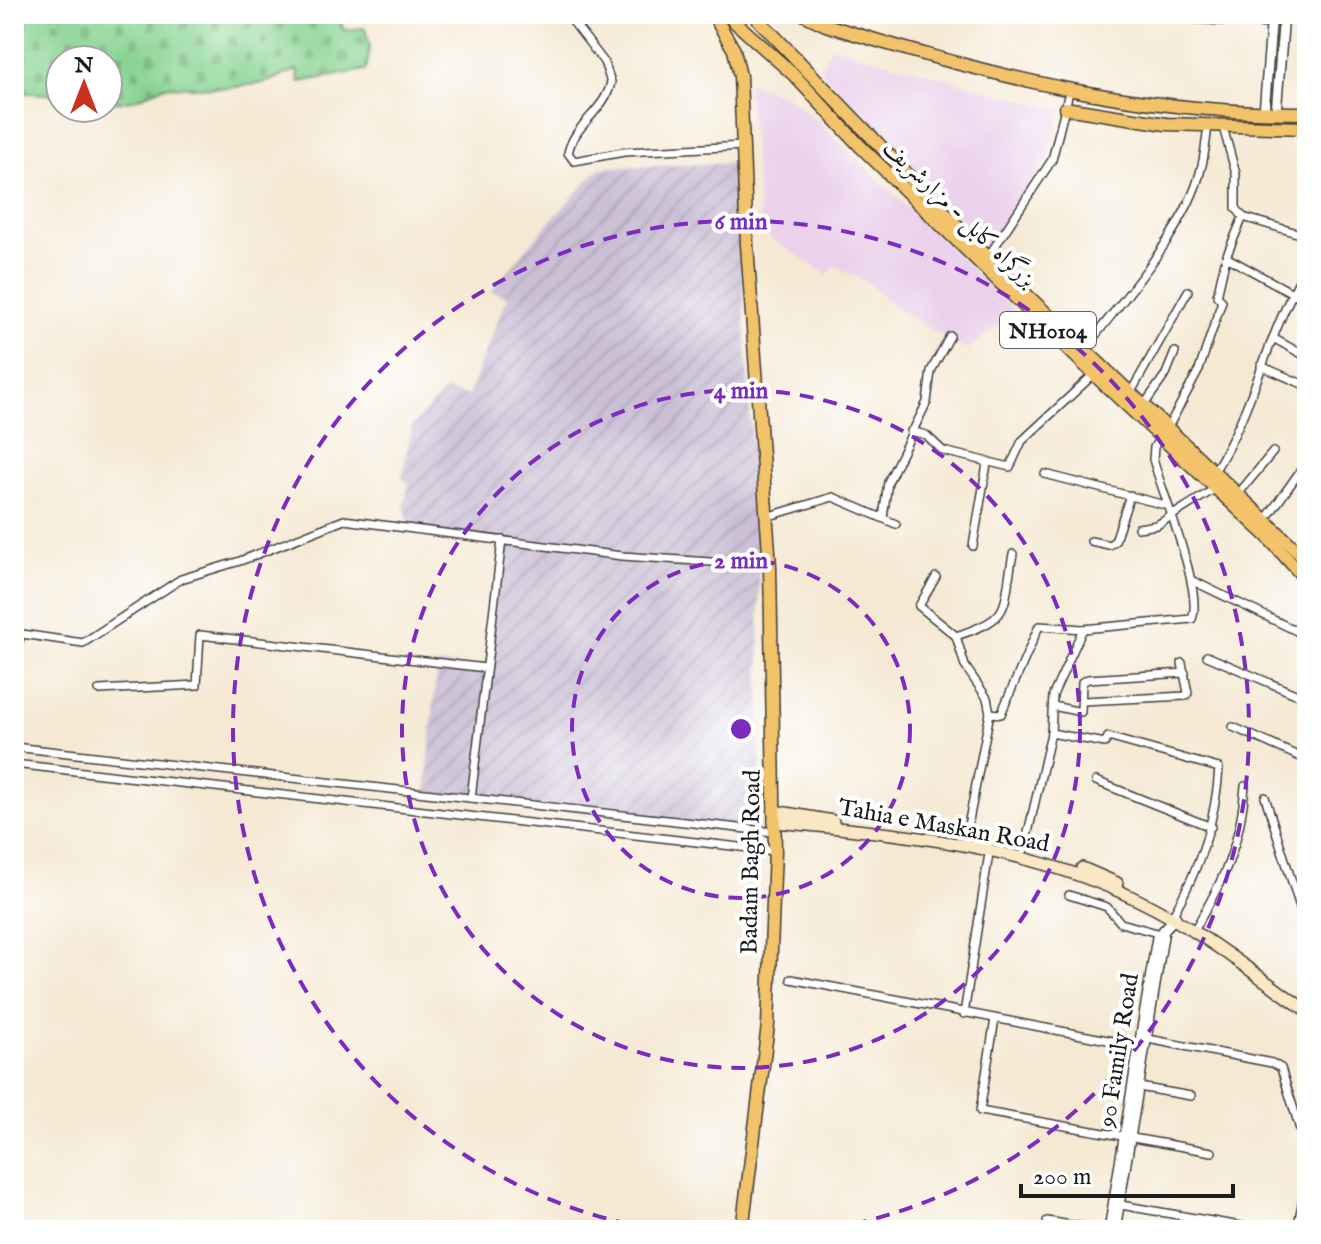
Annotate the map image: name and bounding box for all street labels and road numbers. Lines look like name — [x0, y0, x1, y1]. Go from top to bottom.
street label: بزرگراه کابل - مزارشریف — [876, 132, 1044, 295]
road number: NH0104 — [1000, 312, 1096, 348]
street label: Badam Bagh Road — [734, 769, 769, 955]
street label: Tahia e Maskan Road — [836, 793, 1052, 860]
street label: 90 Family Road — [1092, 971, 1147, 1130]

